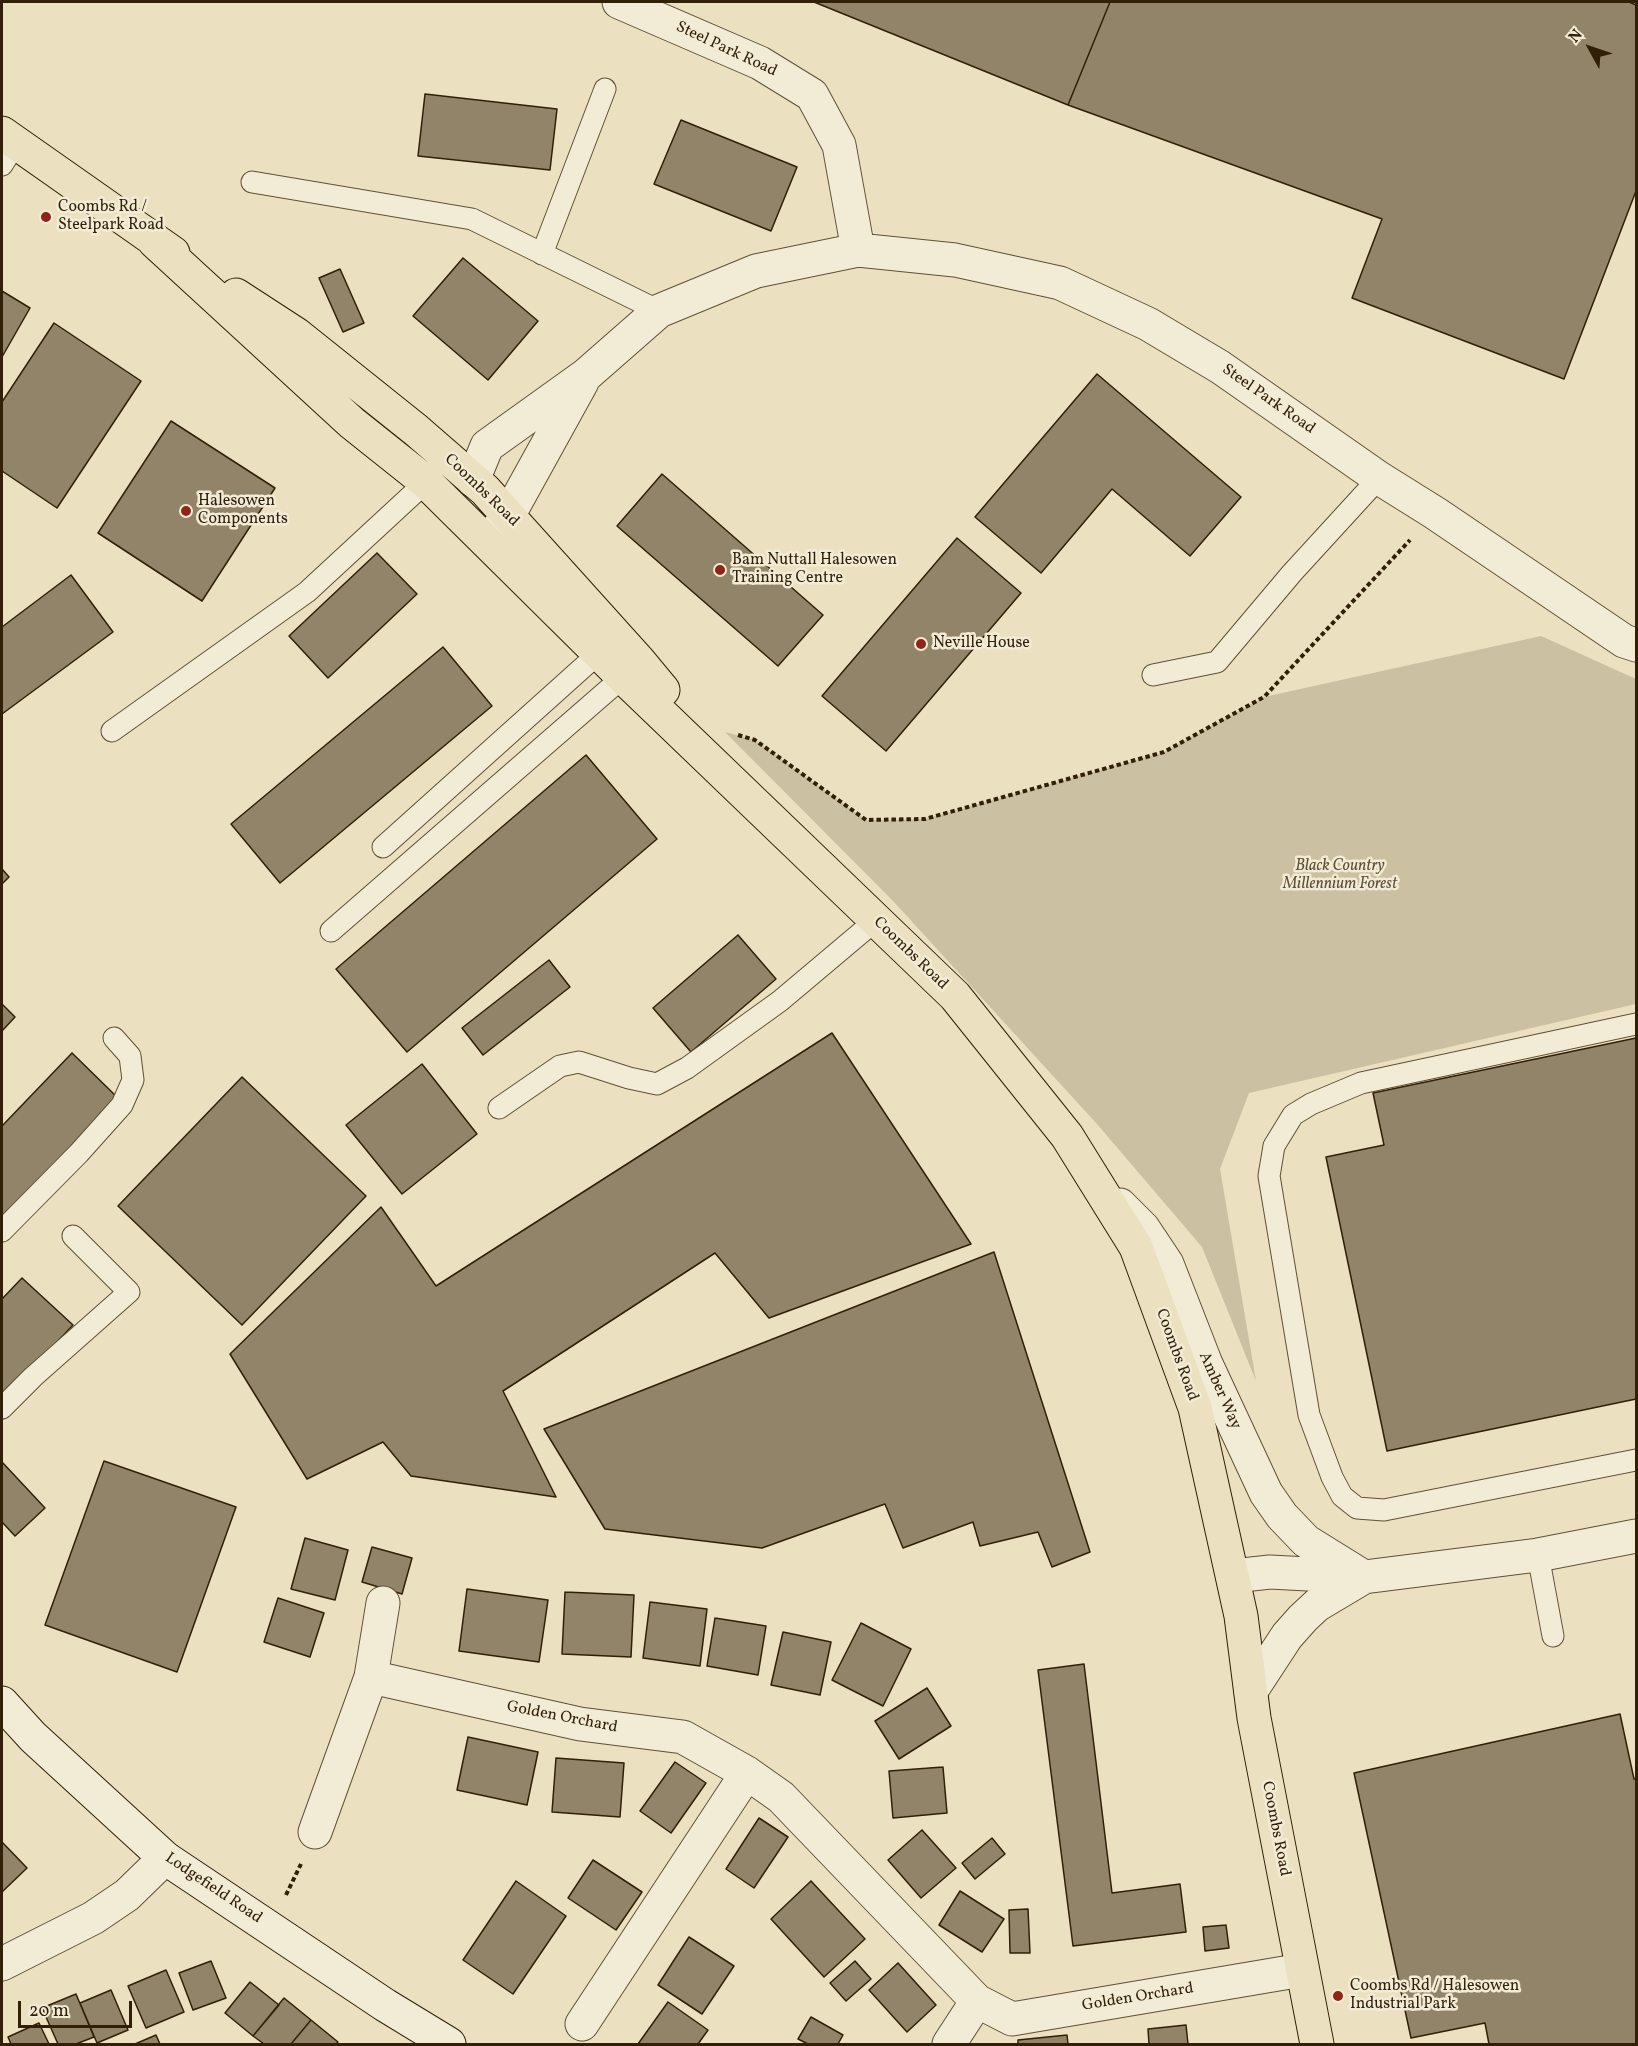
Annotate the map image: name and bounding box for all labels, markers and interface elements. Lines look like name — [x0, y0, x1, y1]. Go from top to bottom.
street label: Steel Park Road — [672, 18, 780, 82]
north arrow — [1560, 18, 1620, 78]
text: N — [1564, 25, 1588, 48]
place label: Coombs Rd / Steelpark Road — [58, 198, 164, 236]
marker: Coombs Rd / Steelpark Road — [39, 210, 53, 224]
street label: Steel Park Road — [1218, 361, 1318, 439]
street label: Coombs Road — [440, 451, 522, 531]
place label: Halesowen Components — [198, 492, 288, 530]
marker: Halesowen Components — [179, 504, 193, 518]
place label: Bam Nuttall Halesowen Training Centre — [732, 551, 897, 589]
marker: Bam Nuttall Halesowen Training Centre — [713, 563, 727, 577]
place label: Neville House — [933, 634, 1030, 654]
marker: Neville House — [914, 637, 928, 651]
park label: Black Country Millennium Forest — [1283, 857, 1397, 895]
street label: Coombs Road — [869, 914, 951, 994]
street label: Coombs Road — [1150, 1306, 1202, 1404]
street label: Amber Way — [1193, 1349, 1245, 1433]
street label: Golden Orchard — [505, 1698, 619, 1738]
street label: Coombs Road — [1256, 1780, 1294, 1878]
street label: Lodgefield Road — [161, 1849, 265, 1929]
place label: Coombs Rd / Halesowen Industrial Park — [1350, 1977, 1519, 2015]
street label: Golden Orchard — [1081, 1980, 1195, 2016]
scale bar — [21, 1989, 135, 2027]
marker: Coombs Rd / Halesowen Industrial Park — [1331, 1989, 1345, 2003]
text: 20 m — [29, 1999, 69, 2024]

